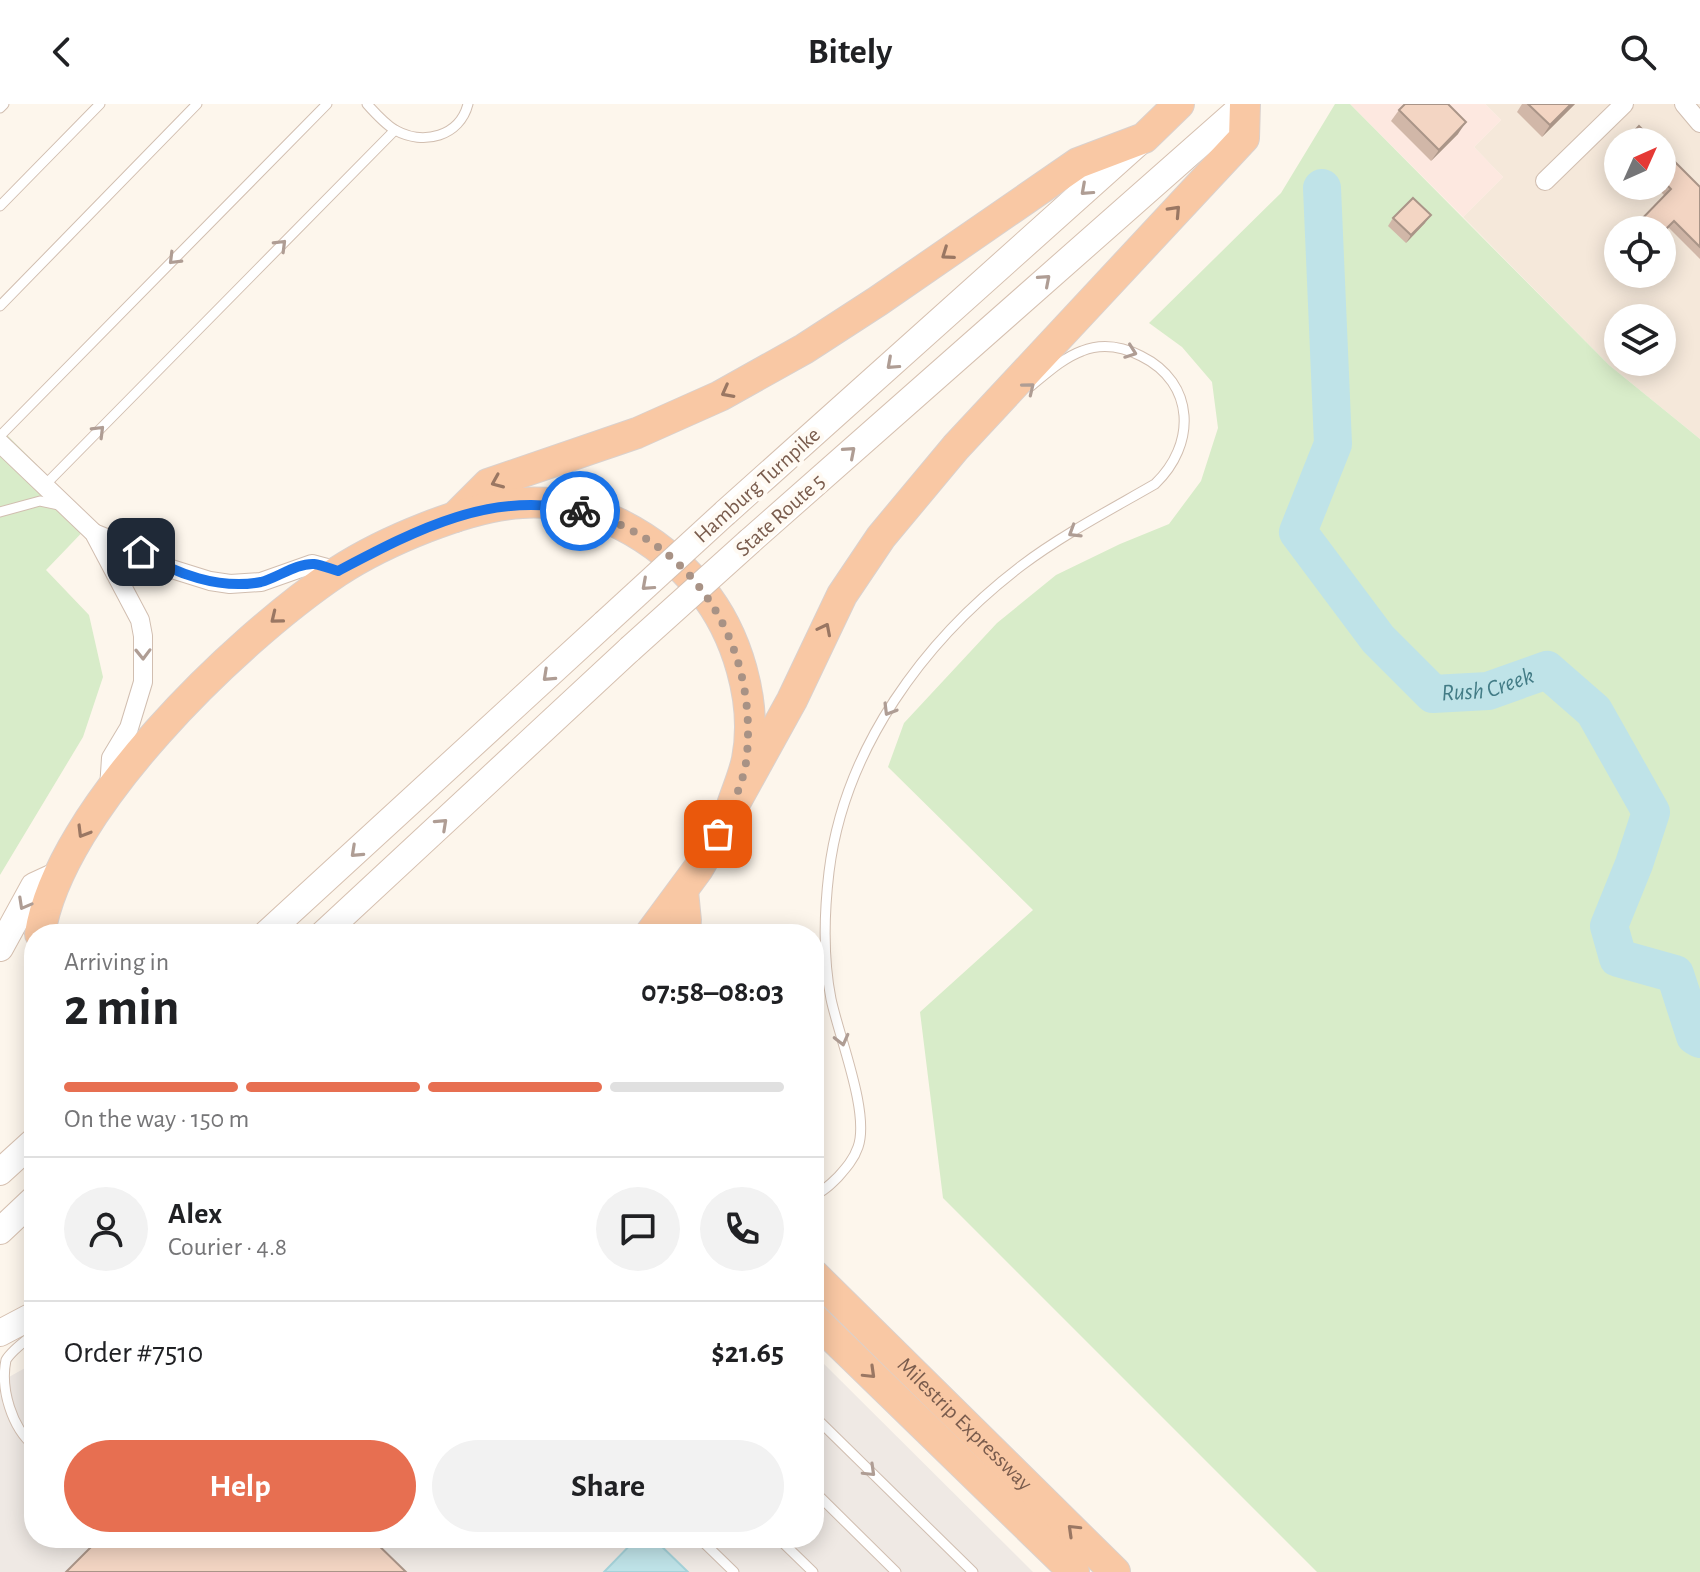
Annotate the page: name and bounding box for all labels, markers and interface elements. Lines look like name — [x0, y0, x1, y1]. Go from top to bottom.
icon: back — [40, 30, 84, 74]
icon: search — [1616, 30, 1660, 74]
text: Bitely — [808, 34, 892, 70]
north arrow — [1604, 128, 1676, 200]
map controls — [1604, 128, 1676, 376]
one-way arrow — [1081, 181, 1095, 196]
one-way arrow — [1166, 206, 1180, 221]
button: locate — [1604, 216, 1676, 288]
one-way arrow — [272, 240, 286, 254]
one-way arrow — [941, 244, 955, 259]
one-way arrow — [169, 250, 183, 264]
one-way arrow — [1036, 276, 1051, 290]
button: layers — [1604, 304, 1676, 376]
one-way arrow — [1123, 343, 1137, 359]
one-way arrow — [887, 354, 902, 368]
one-way arrow — [721, 382, 736, 398]
one-way arrow — [1019, 383, 1034, 398]
street label: Hamburg Turnpike — [690, 423, 824, 547]
one-way arrow — [90, 426, 104, 440]
one-way arrow — [841, 448, 856, 462]
street label: State Route 5 — [731, 470, 829, 560]
courier — [540, 471, 620, 551]
one-way arrow — [490, 473, 505, 489]
icon: bike — [558, 489, 602, 533]
pin — [107, 518, 175, 586]
one-way arrow — [1068, 522, 1083, 538]
icon: home — [119, 530, 163, 574]
one-way arrow — [642, 575, 656, 590]
one-way arrow — [270, 609, 285, 623]
one-way arrow — [815, 623, 831, 638]
one-way arrow — [134, 648, 152, 661]
water label: Rush Creek — [1441, 664, 1537, 706]
one-way arrow — [542, 666, 557, 680]
one-way arrow — [883, 701, 898, 716]
pin — [684, 800, 752, 868]
icon: bag — [696, 812, 740, 856]
one-way arrow — [433, 818, 447, 833]
one-way arrow — [78, 823, 93, 838]
one-way arrow — [351, 842, 365, 857]
one-way arrow — [18, 896, 33, 910]
text: Arriving in — [64, 949, 169, 975]
text: 07:58–08:03 — [641, 977, 784, 1007]
text: 2 min — [64, 982, 179, 1034]
one-way arrow — [833, 1033, 850, 1047]
text: On the way · 150 m — [64, 1106, 249, 1132]
button: person — [64, 1187, 148, 1271]
button: chat — [596, 1187, 680, 1271]
button: phone — [700, 1187, 784, 1271]
text: Alex — [168, 1199, 222, 1229]
text: Courier · 4.8 — [168, 1234, 287, 1260]
text: Order #7510 — [64, 1338, 203, 1368]
text: $21.65 — [711, 1338, 784, 1368]
street label: Milestrip Expressway — [893, 1353, 1037, 1495]
one-way arrow — [861, 1364, 875, 1378]
button: Help — [64, 1440, 416, 1532]
button: Share — [432, 1440, 784, 1532]
one-way arrow — [861, 1462, 875, 1476]
one-way arrow — [1068, 1525, 1082, 1540]

